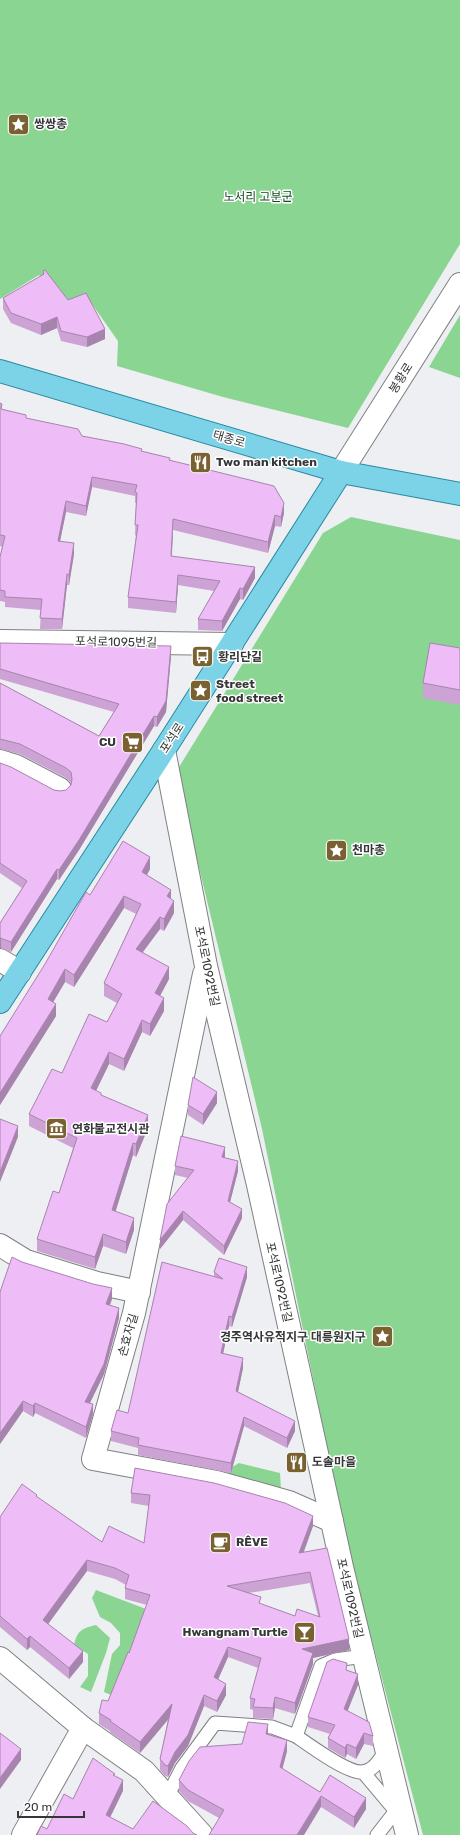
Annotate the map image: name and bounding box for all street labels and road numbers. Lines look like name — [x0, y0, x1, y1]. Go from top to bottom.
street label: 봉황로 — [386, 360, 416, 396]
street label: 태종로 — [211, 428, 247, 450]
street label: 포석로1095번길 — [75, 634, 157, 650]
street label: 포석로 — [157, 720, 187, 756]
street label: 포석로1092번길 — [192, 924, 222, 1008]
street label: 포석로1092번길 — [263, 1240, 295, 1324]
street label: 손효자길 — [115, 1312, 141, 1358]
street label: 포석로1092번길 — [334, 1556, 366, 1640]

